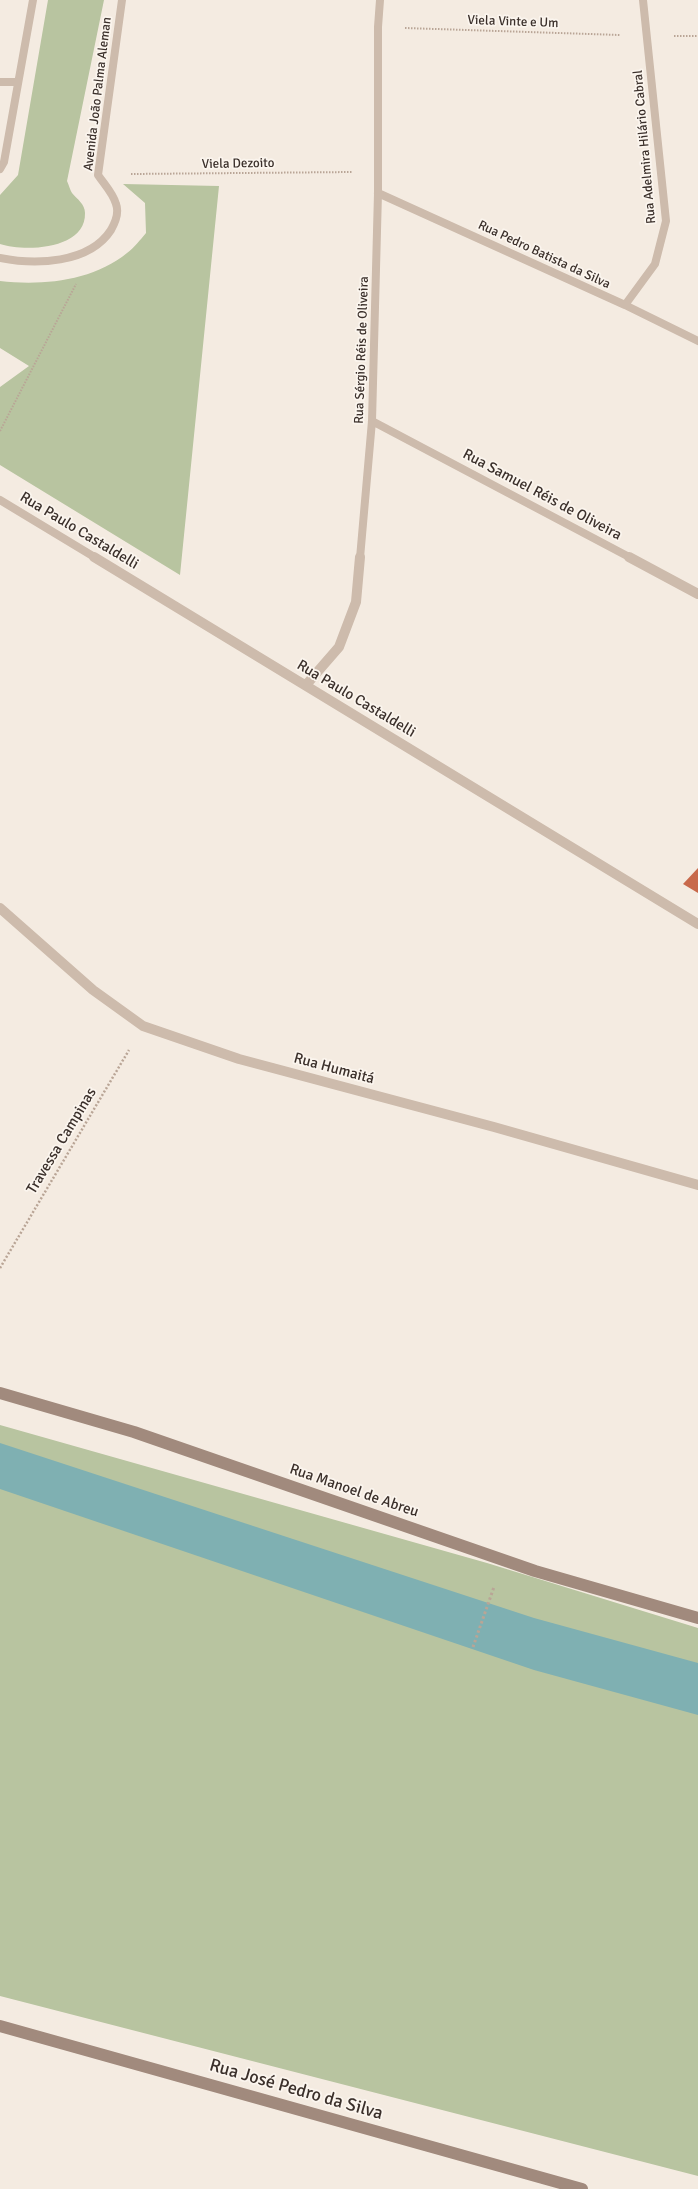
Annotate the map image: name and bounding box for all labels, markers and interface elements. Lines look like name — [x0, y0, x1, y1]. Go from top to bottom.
street label: Viela Vinte e Um — [467, 13, 559, 31]
street label: Avenida João Palma Aleman — [81, 16, 115, 172]
street label: Rua Adelmira Hilário Cabral — [631, 69, 659, 225]
street label: Viela Dezoito — [201, 156, 275, 172]
street label: Rua Pedro Batista da Silva — [475, 217, 613, 293]
street label: Rua Sérgio Réis de Oliveira — [352, 276, 372, 424]
street label: Rua Samuel Réis de Oliveira — [459, 445, 625, 545]
street label: Rua Paulo Castaldelli — [16, 488, 142, 574]
street label: Rua Paulo Castaldelli — [293, 656, 419, 742]
street label: Rua Humaitá — [292, 1050, 376, 1088]
street label: Travessa Campinas — [23, 1085, 101, 1197]
street label: Rua Manoel de Abreu — [287, 1460, 421, 1522]
street label: Rua José Pedro da Silva — [207, 2055, 385, 2125]

